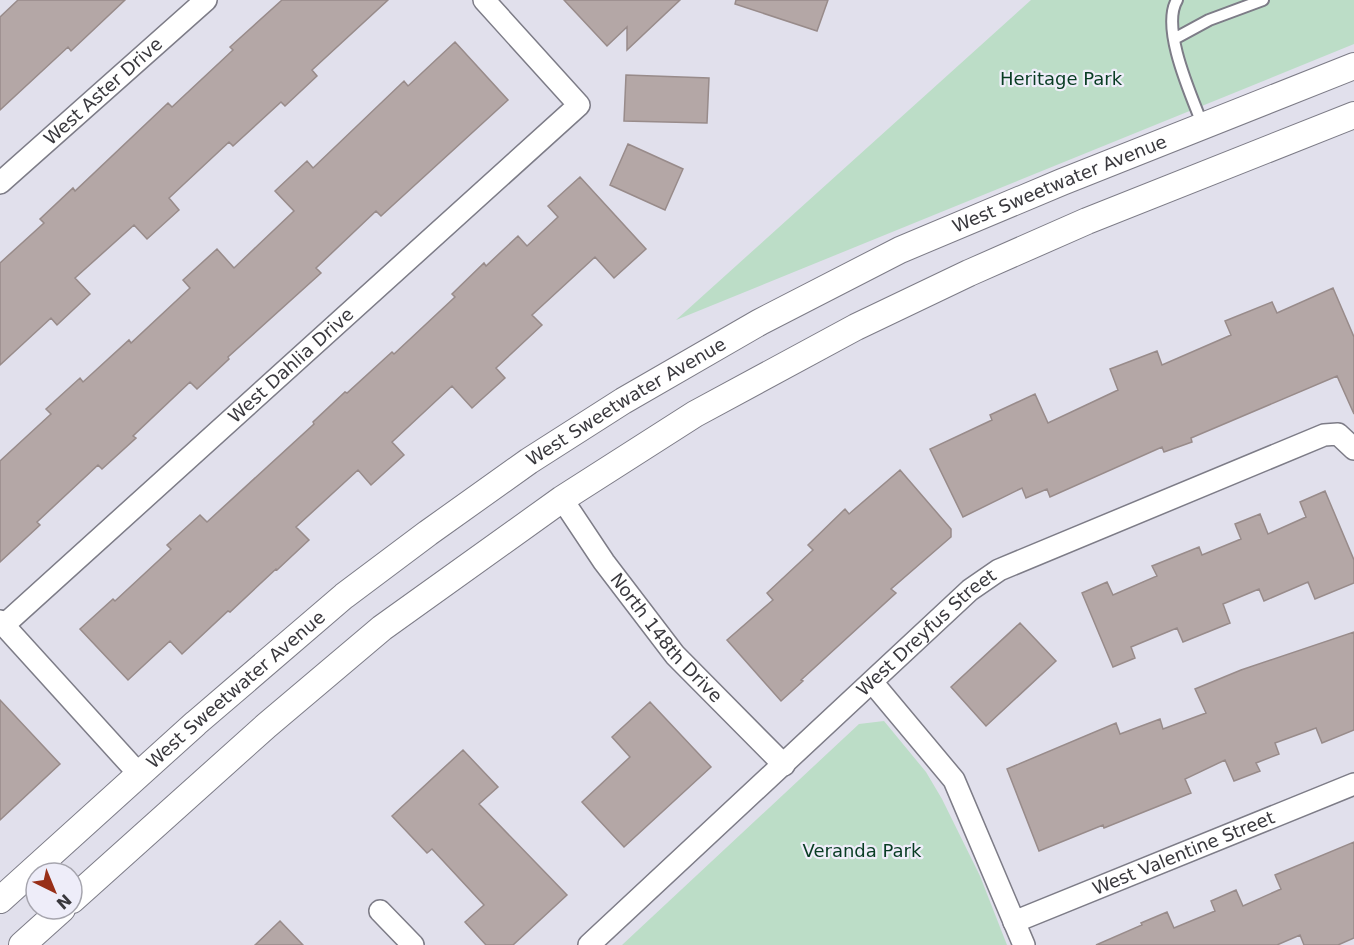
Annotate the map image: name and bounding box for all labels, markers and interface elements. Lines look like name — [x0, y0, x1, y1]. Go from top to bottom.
street label: West Aster Drive — [39, 33, 166, 149]
park label: Heritage Park — [1000, 68, 1123, 89]
street label: West Sweetwater Avenue — [949, 131, 1170, 237]
street label: West Dahlia Drive — [224, 303, 358, 427]
street label: West Sweetwater Avenue — [522, 333, 729, 470]
street label: West Dreyfus Street — [852, 564, 1000, 700]
street label: North 148th Drive — [606, 569, 727, 707]
street label: West Sweetwater Avenue — [142, 606, 329, 772]
street label: West Valentine Street — [1089, 806, 1277, 899]
park label: Veranda Park — [803, 840, 922, 861]
north arrow — [24, 861, 84, 921]
text: N — [53, 890, 75, 913]

